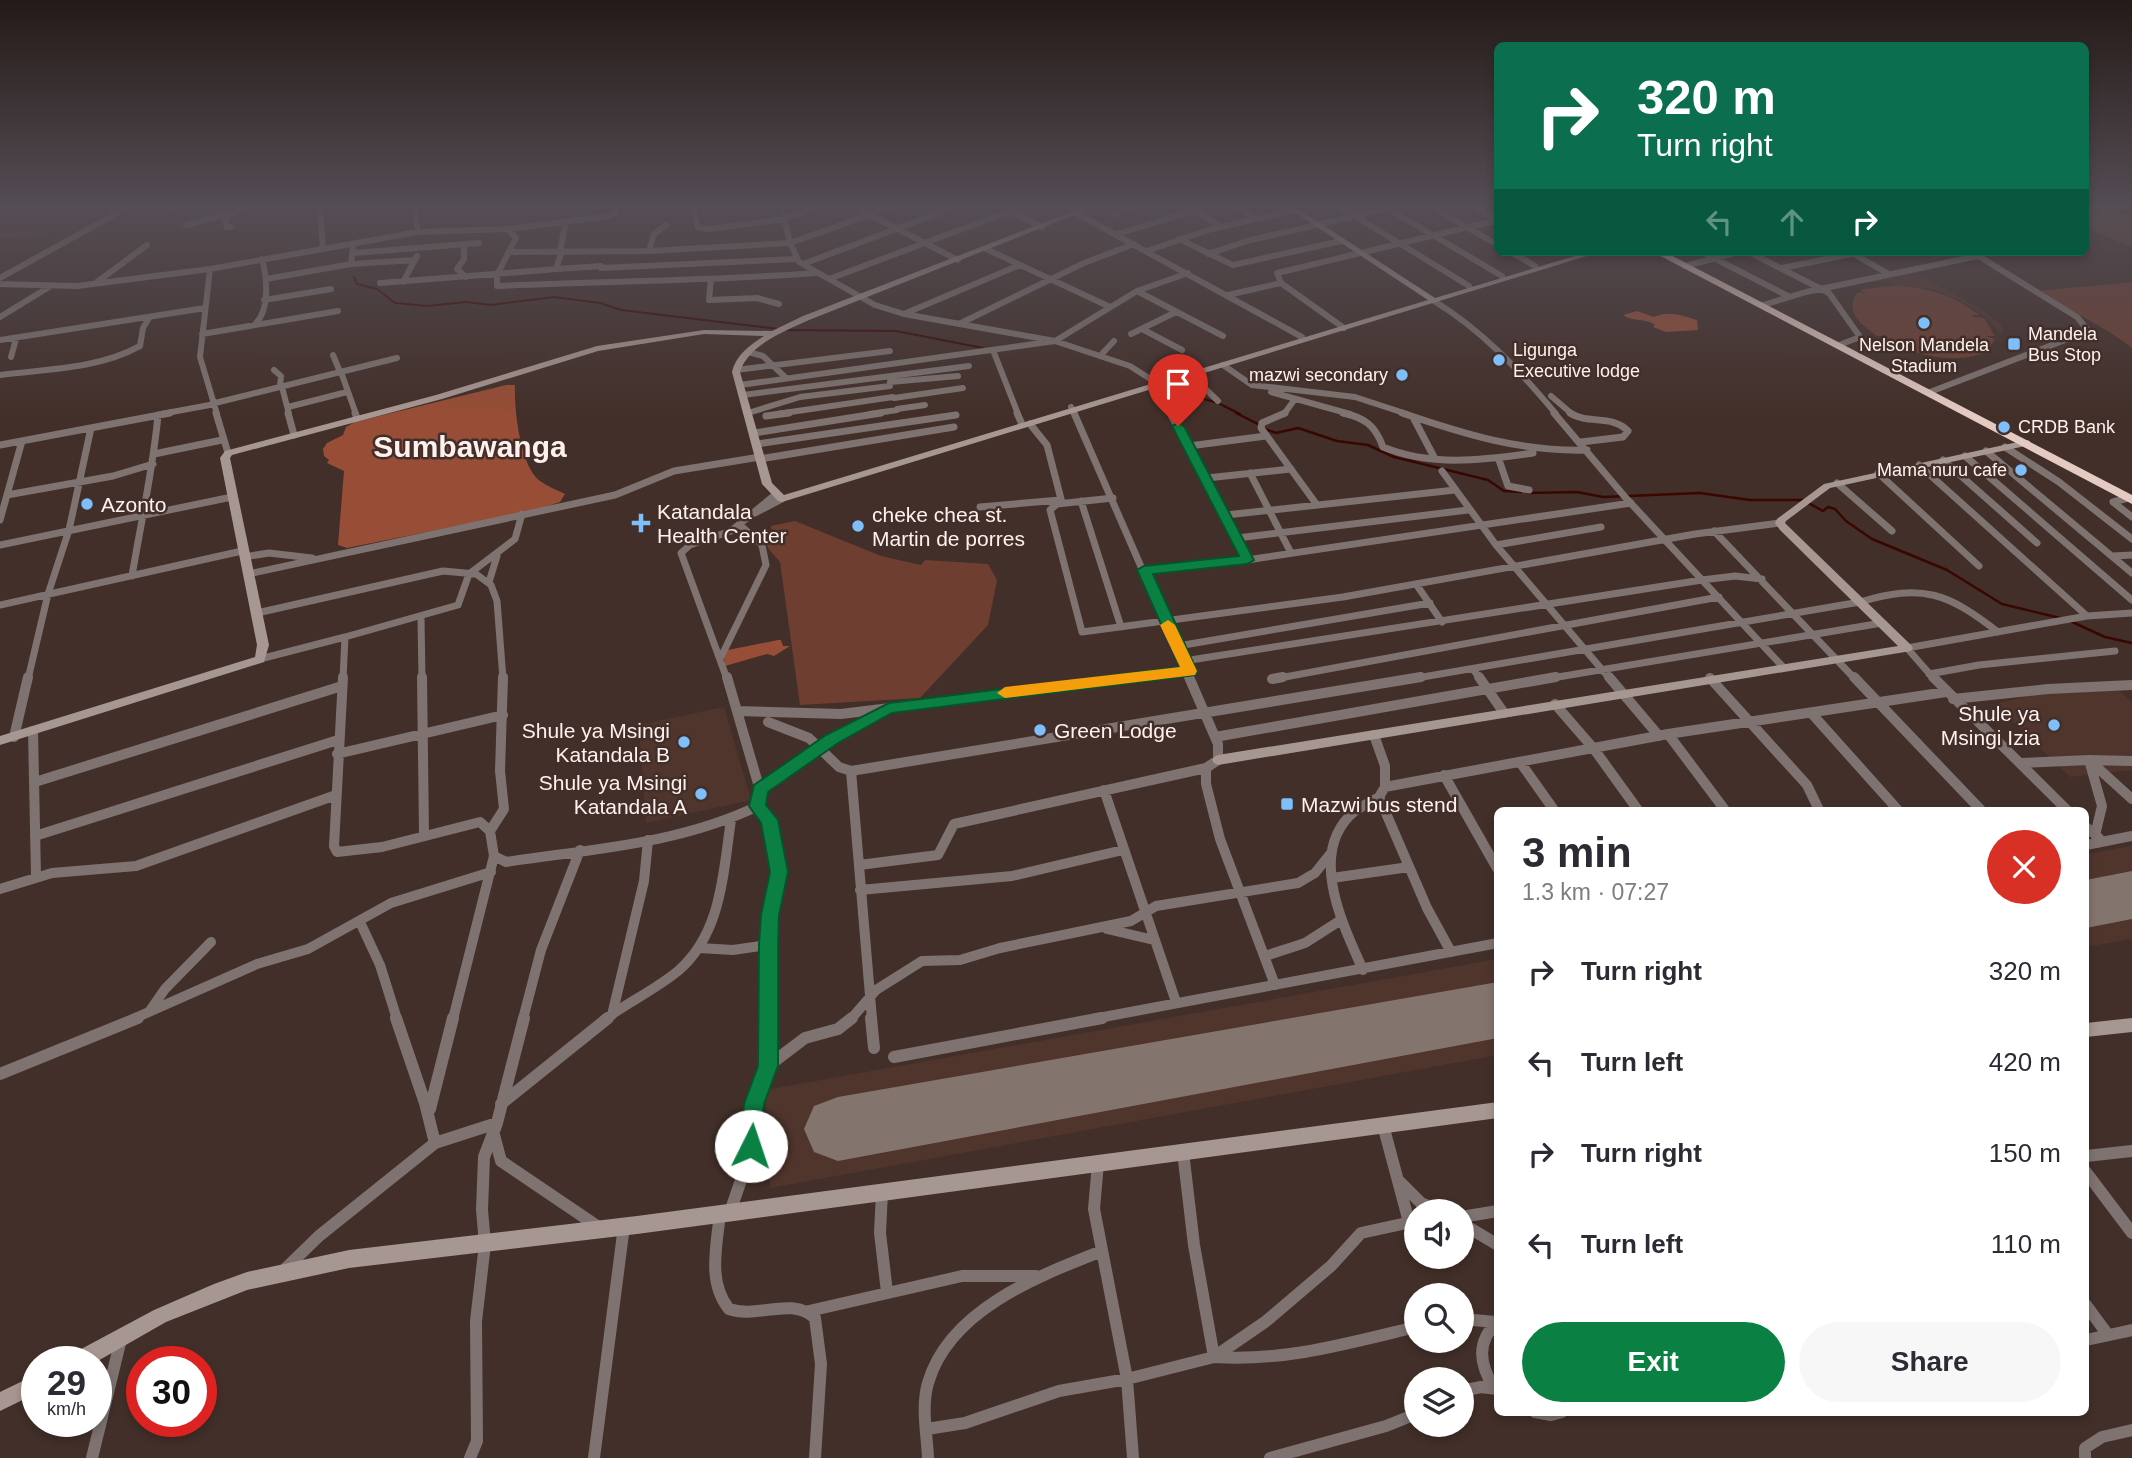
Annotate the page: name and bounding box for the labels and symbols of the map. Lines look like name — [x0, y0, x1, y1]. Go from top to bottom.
marker: Nelson Mandela Stadium — [1916, 315, 1932, 331]
place label: Mandela Bus Stop — [2028, 324, 2101, 365]
place label: Nelson Mandela Stadium — [1859, 335, 1990, 376]
marker: Mandela Bus Stop — [2006, 336, 2022, 352]
place label: Ligunga Executive lodge — [1513, 340, 1640, 381]
marker: Ligunga Executive lodge — [1491, 352, 1507, 368]
pin — [1148, 354, 1208, 426]
place label: mazwi secondary — [1249, 365, 1388, 385]
marker: mazwi secondary — [1394, 367, 1410, 383]
place label: CRDB Bank — [2018, 417, 2116, 437]
marker: CRDB Bank — [1996, 419, 2012, 435]
district label: Sumbawanga — [373, 430, 567, 463]
place label: Mama nuru cafe — [1877, 460, 2007, 480]
marker: Mama nuru cafe — [2013, 462, 2029, 478]
place label: Azonto — [101, 493, 166, 516]
marker: Azonto — [79, 496, 95, 512]
place label: Katandala Health Center — [657, 500, 787, 547]
place label: cheke chea st. Martin de porres — [872, 503, 1025, 550]
marker: Katandala Health Center — [631, 513, 651, 533]
marker: cheke chea st. Martin de porres — [850, 518, 866, 534]
place label: Shule ya Msingi Izia — [1941, 702, 2040, 749]
marker: Shule ya Msingi Izia — [2046, 717, 2062, 733]
place label: Shule ya Msingi Katandala B — [522, 719, 670, 766]
place label: Green Lodge — [1054, 719, 1177, 742]
marker: Green Lodge — [1032, 722, 1048, 738]
marker: Shule ya Msingi Katandala B — [676, 734, 692, 750]
place label: Shule ya Msingi Katandala A — [539, 771, 687, 818]
marker: Shule ya Msingi Katandala A — [693, 786, 709, 802]
place label: Mazwi bus stend — [1301, 793, 1457, 816]
marker: Mazwi bus stend — [1279, 796, 1295, 812]
position arrow — [714, 1109, 788, 1183]
speed limit sign: 30 — [126, 1346, 217, 1437]

